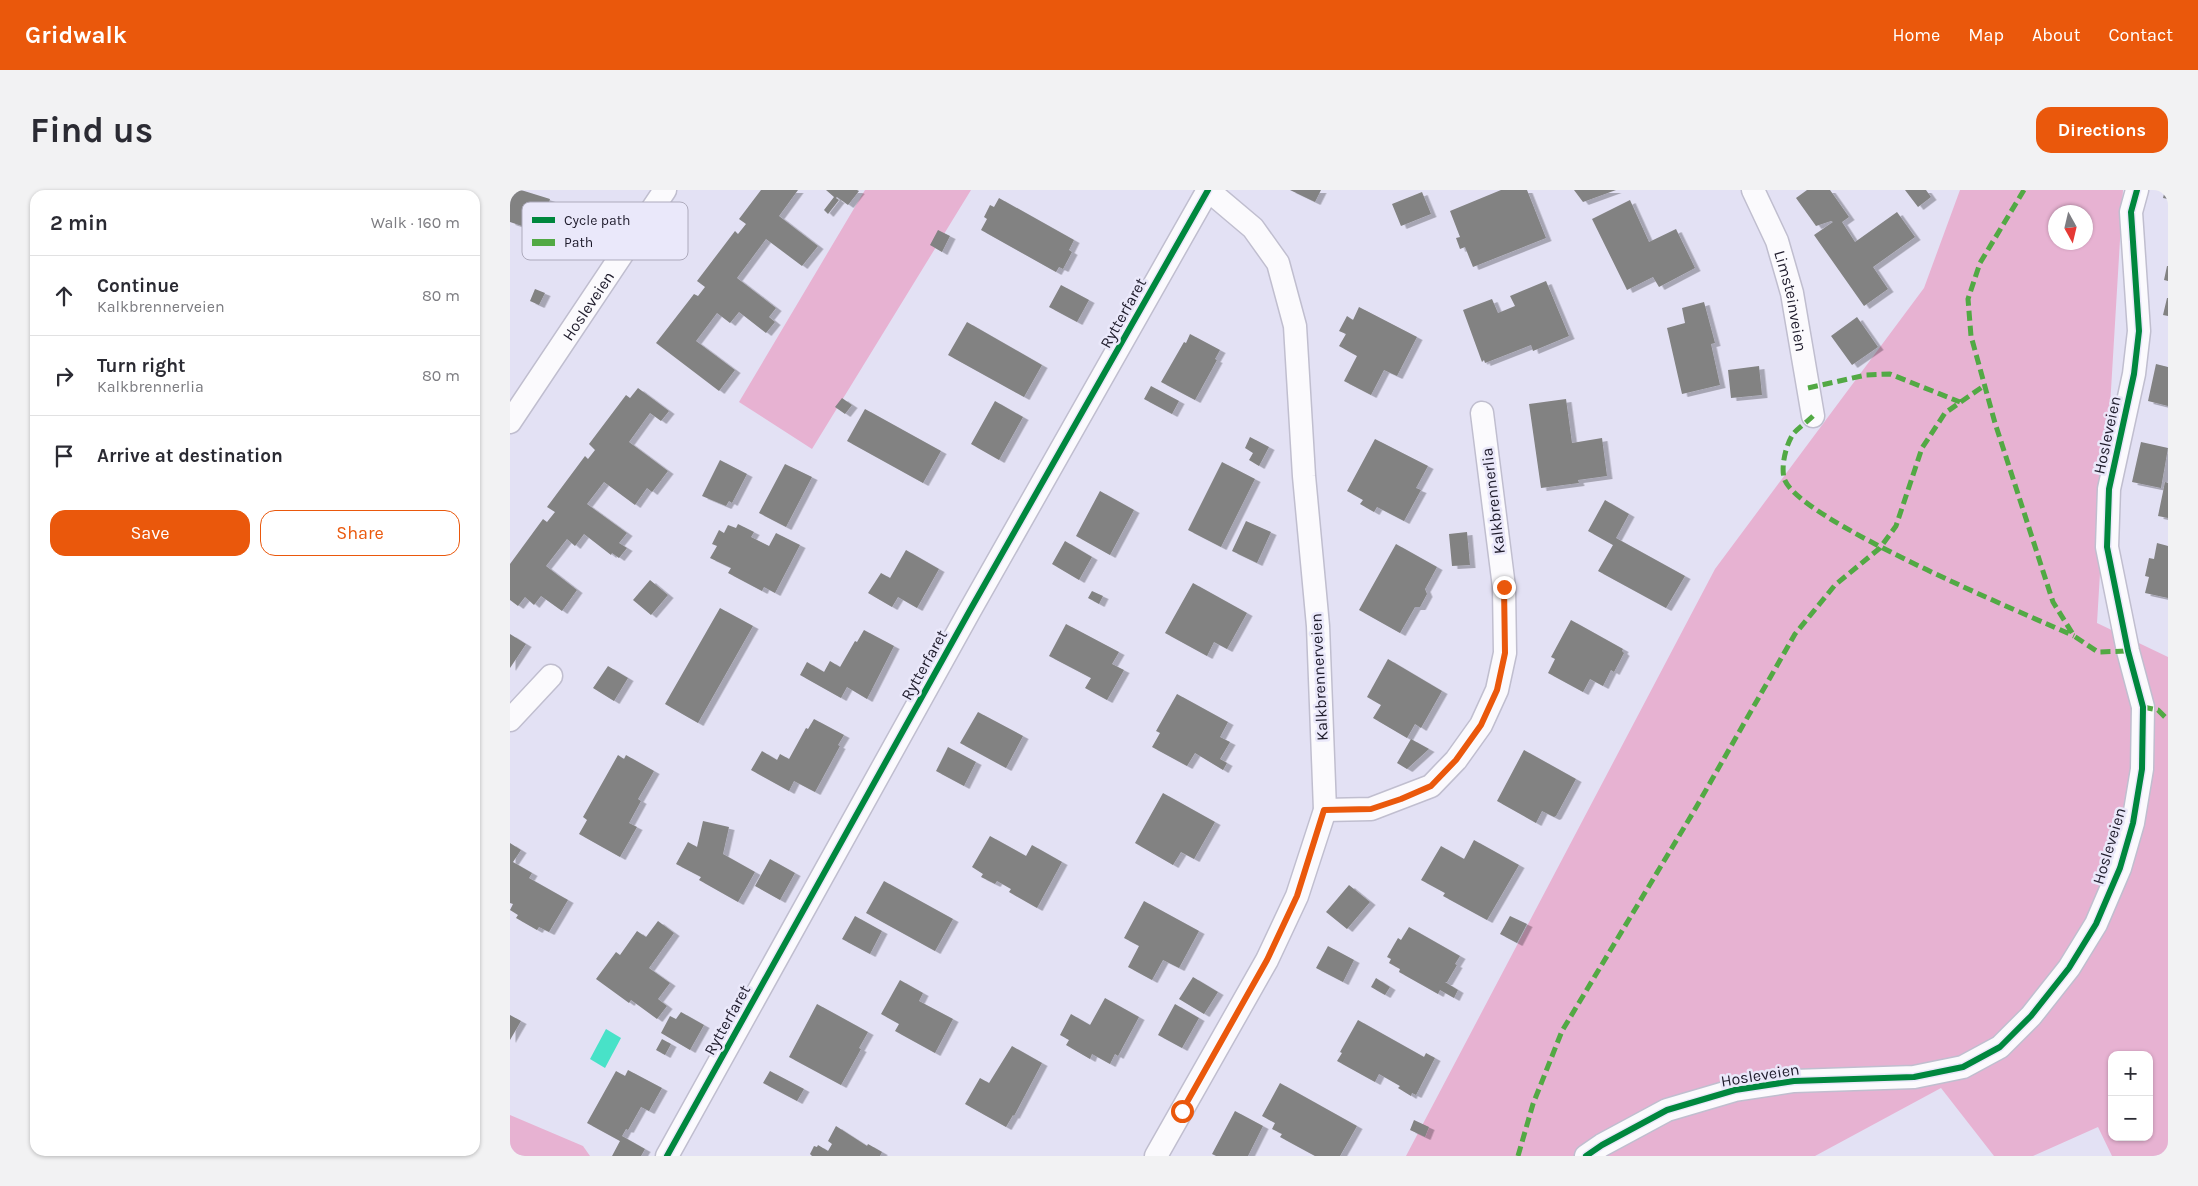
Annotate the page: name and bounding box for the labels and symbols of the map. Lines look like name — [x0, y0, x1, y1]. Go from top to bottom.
legend — [522, 202, 688, 260]
north arrow — [2048, 205, 2093, 250]
text: Cycle path — [564, 212, 630, 229]
text: Path — [564, 234, 593, 251]
street label: Limsteinveien — [1771, 248, 1811, 353]
street label: Hosleveien — [558, 267, 618, 344]
street label: Rytterfaret — [1096, 274, 1150, 352]
street label: Hosleveien — [2089, 394, 2125, 476]
street label: Kalkbrennerlia — [1477, 447, 1509, 555]
route end — [1493, 576, 1516, 599]
street label: Kalkbrennerveien — [1306, 613, 1332, 741]
street label: Rytterfaret — [897, 626, 951, 704]
street label: Hosleveien — [2088, 805, 2130, 887]
street label: Rytterfaret — [700, 981, 754, 1059]
street label: Hosleveien — [1719, 1059, 1801, 1091]
route start — [1171, 1100, 1194, 1123]

